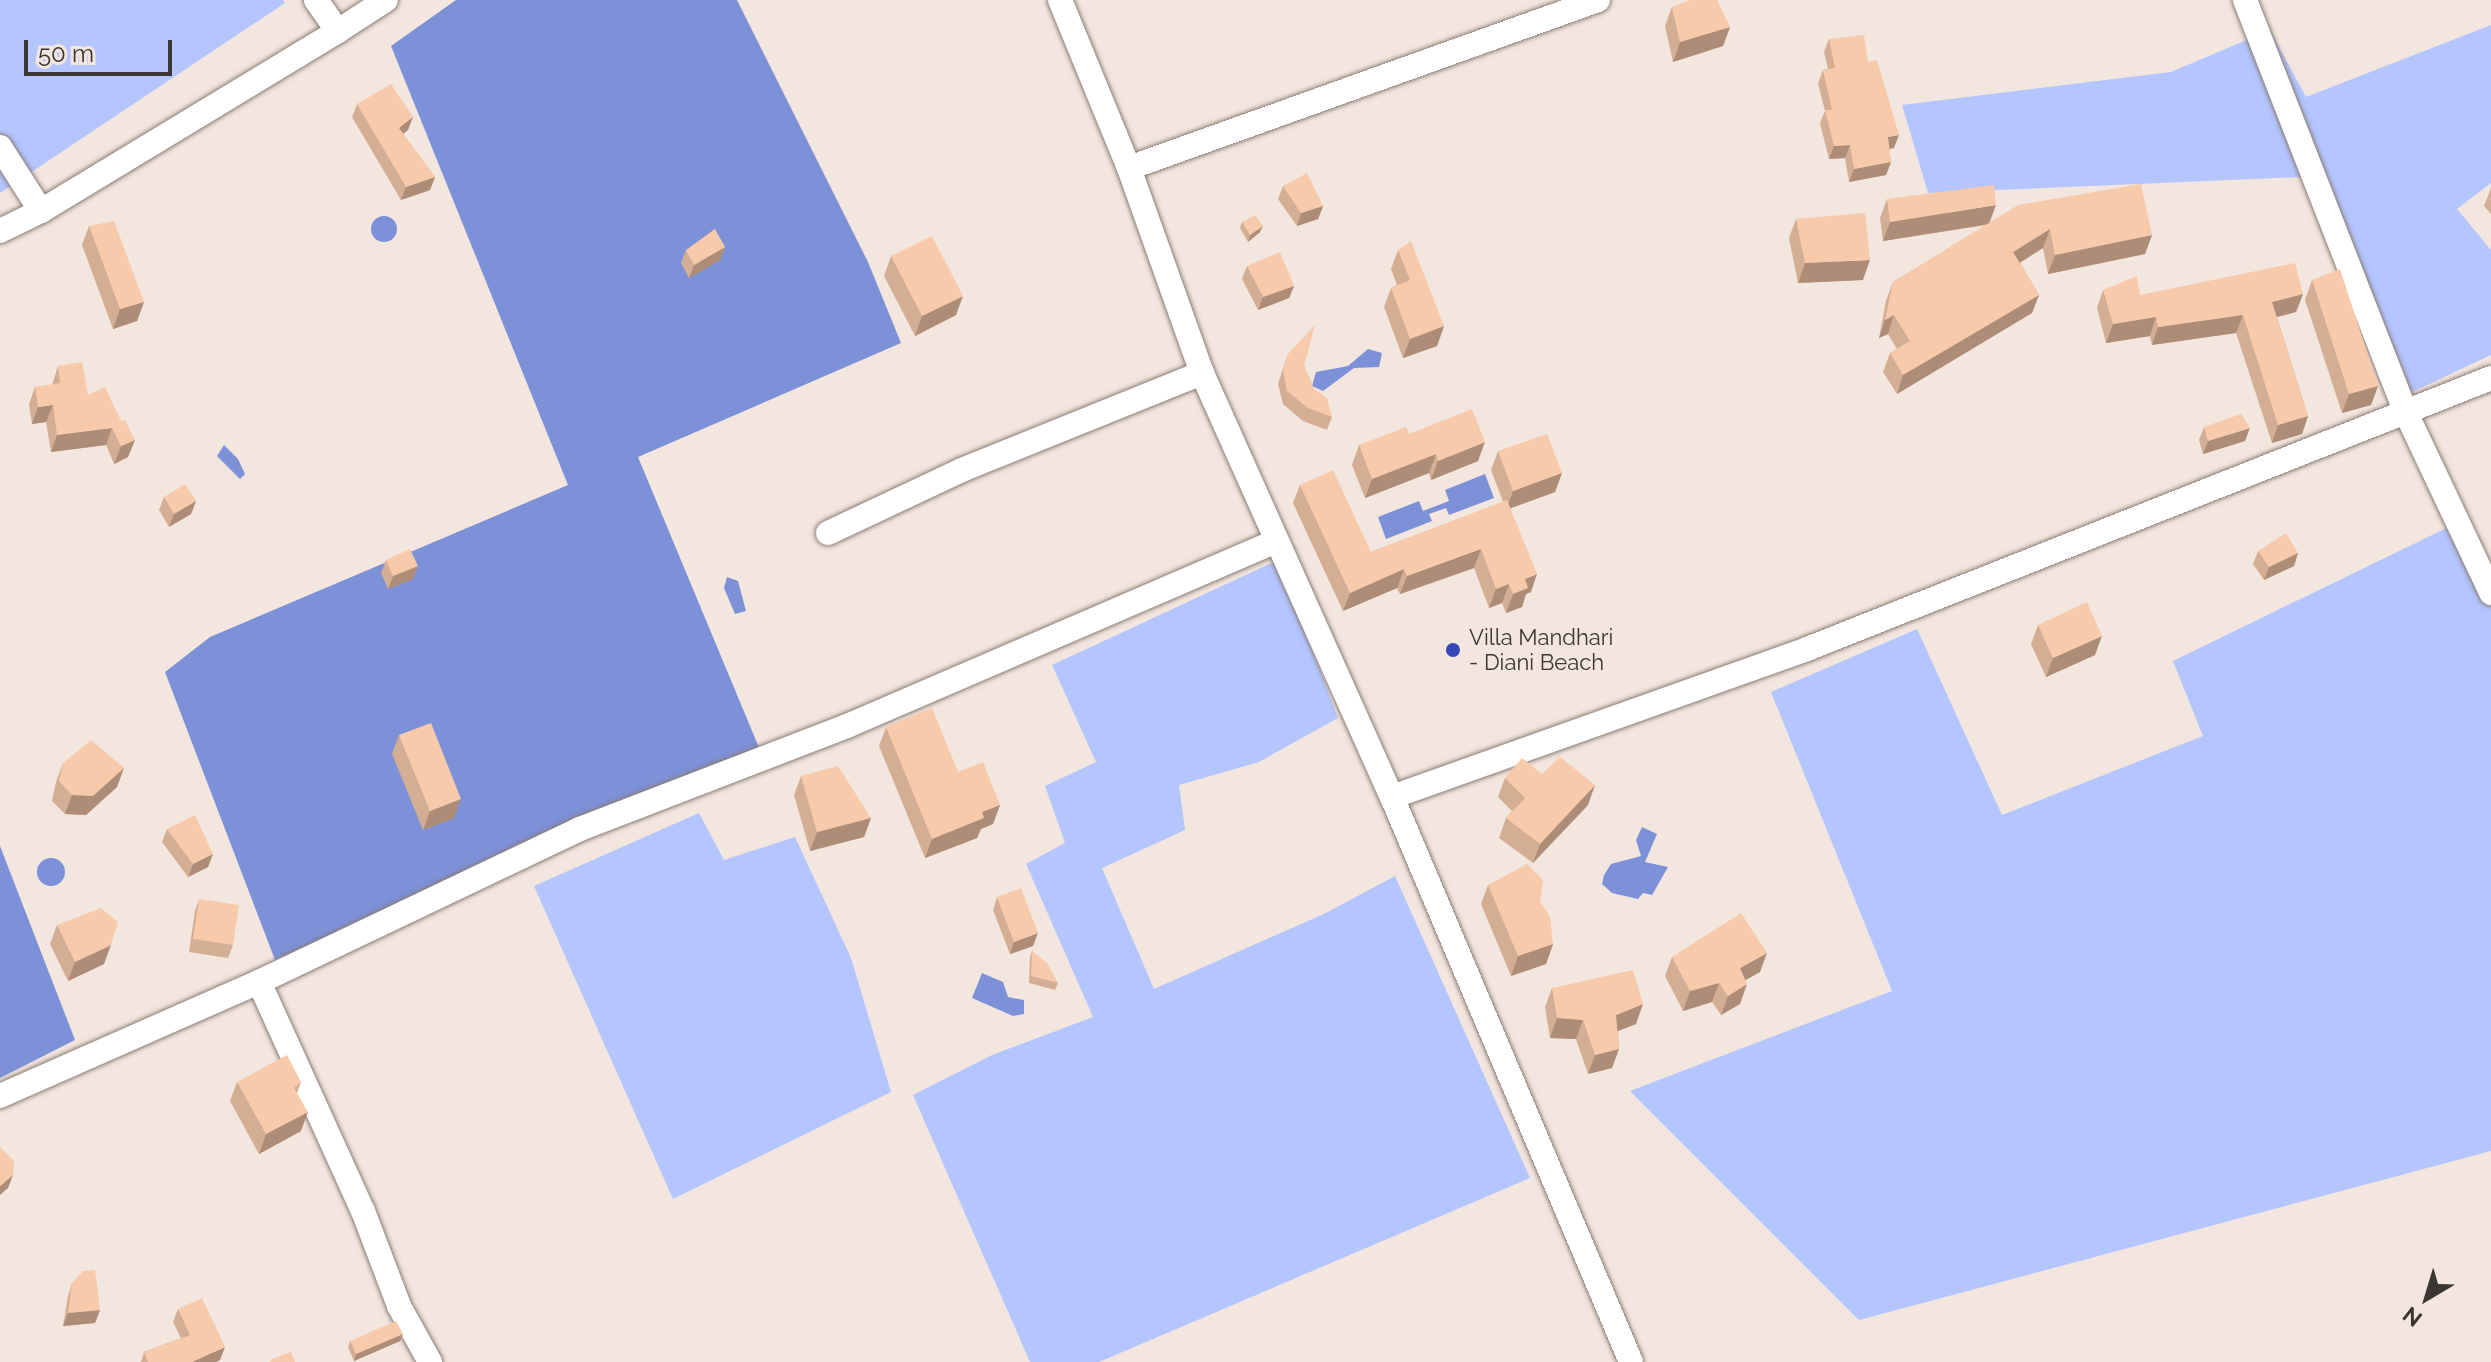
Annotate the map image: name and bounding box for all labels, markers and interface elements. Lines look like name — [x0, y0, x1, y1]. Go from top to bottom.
scale bar — [28, 24, 176, 74]
text: 50 m — [38, 39, 94, 68]
place label: Villa Mandhari - Diani Beach — [1469, 624, 1613, 676]
marker: Villa Mandhari - Diani Beach — [1444, 641, 1462, 659]
north arrow — [2387, 1258, 2467, 1338]
text: N — [2398, 1302, 2427, 1332]

